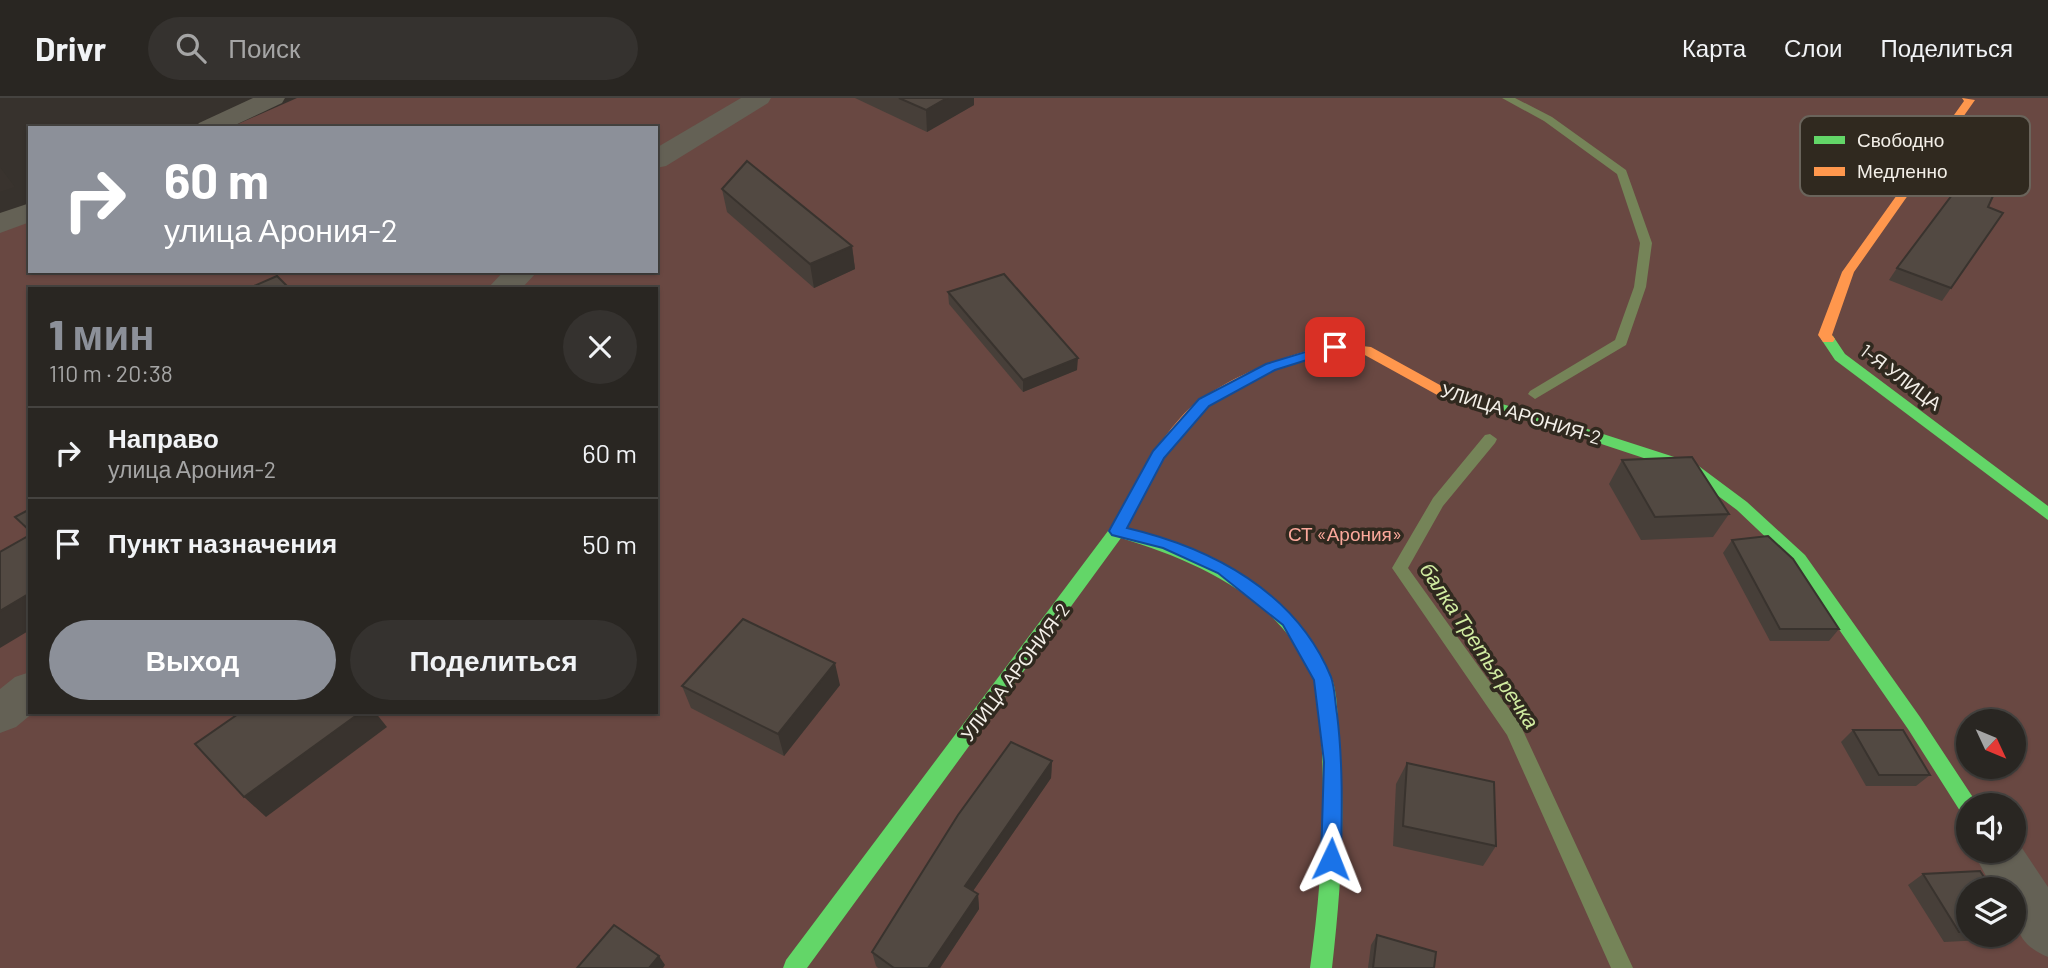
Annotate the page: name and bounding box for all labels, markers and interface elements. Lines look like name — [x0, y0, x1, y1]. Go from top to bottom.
search box — [148, 17, 638, 80]
text: Drivr — [35, 28, 106, 68]
icon: search — [172, 29, 210, 67]
text: Поиск — [228, 32, 300, 63]
text: Карта — [1682, 33, 1746, 62]
text: Слои — [1784, 33, 1842, 62]
text: Поделиться — [1880, 33, 2013, 62]
legend — [1800, 116, 2030, 196]
text: Свободно — [1857, 128, 1944, 151]
text: 60 m — [164, 150, 269, 209]
icon: right — [49, 154, 140, 245]
text: Медленно — [1857, 159, 1947, 182]
text: улица Арония-2 — [164, 210, 398, 248]
text: 1 мин — [49, 308, 155, 358]
button: close — [563, 310, 637, 384]
pin — [1305, 317, 1365, 377]
icon: arrive — [1316, 328, 1354, 366]
street label: 1-Я УЛИЦА — [1856, 339, 1947, 415]
text: 110 m · 20:38 — [49, 359, 173, 387]
street label: УЛИЦА АРОНИЯ-2 — [1438, 378, 1604, 449]
text: Направо — [108, 422, 219, 453]
icon: right — [49, 434, 87, 472]
text: 60 m — [582, 437, 637, 468]
text: улица Арония-2 — [108, 455, 276, 483]
park label: СТ «Арония» — [1288, 522, 1402, 545]
icon: arrive — [49, 525, 87, 563]
text: Пункт назначения — [108, 527, 337, 558]
text: 50 m — [582, 528, 637, 559]
water label: балка Третья речка — [1415, 558, 1545, 733]
street label: УЛИЦА АРОНИЯ-2 — [955, 598, 1074, 745]
button: Выход — [49, 620, 336, 700]
button: Поделиться — [350, 620, 637, 700]
north arrow — [1956, 709, 2026, 779]
map controls — [1956, 709, 2026, 947]
button: sound — [1956, 793, 2026, 863]
position arrow — [1294, 822, 1368, 896]
button: layers — [1956, 877, 2026, 947]

